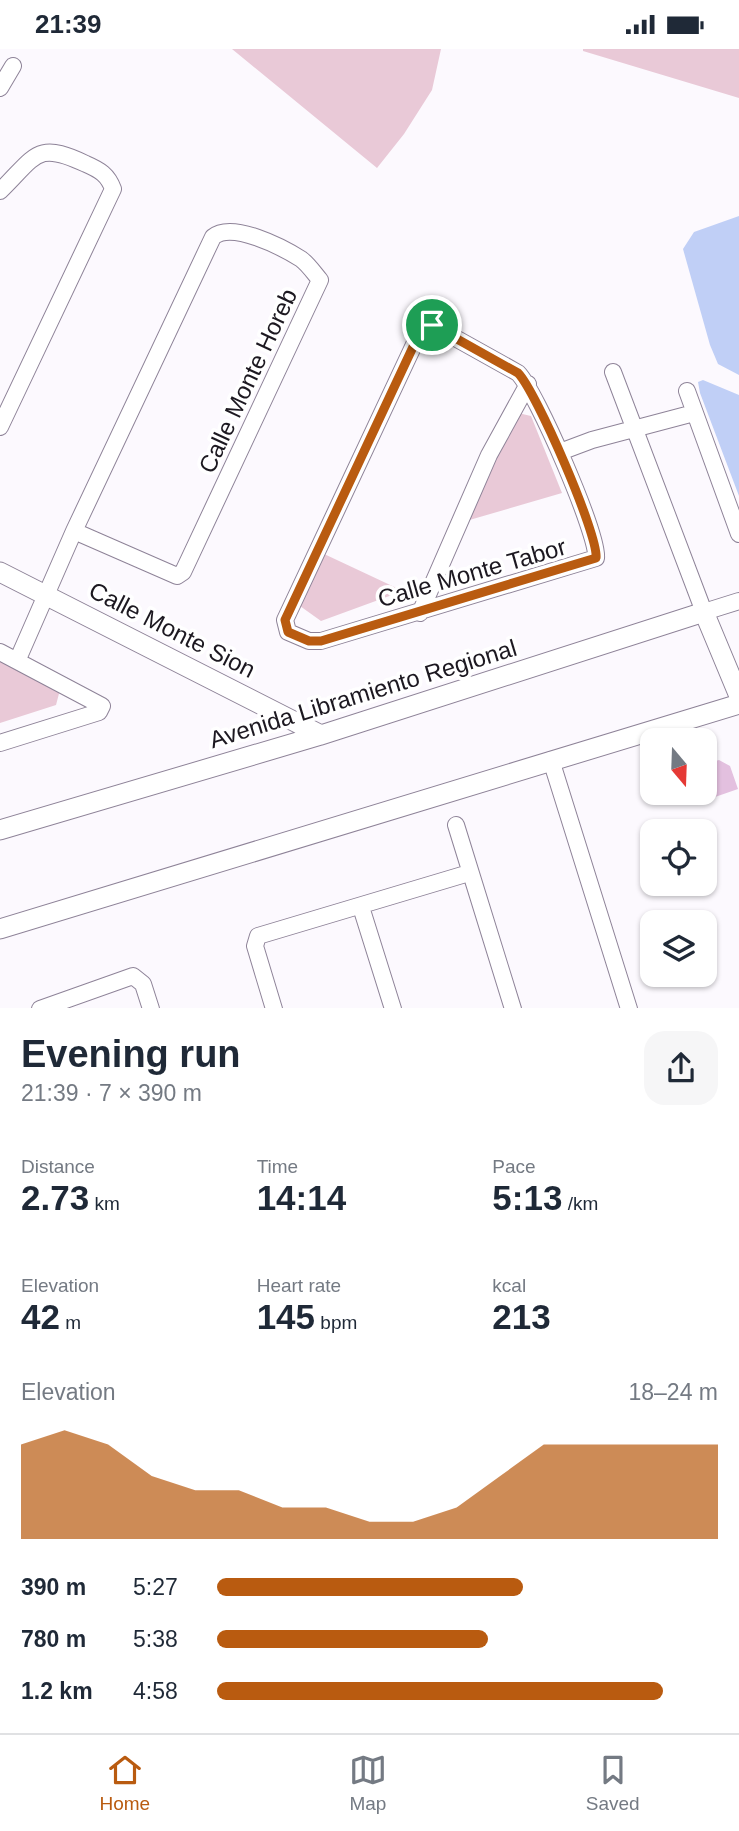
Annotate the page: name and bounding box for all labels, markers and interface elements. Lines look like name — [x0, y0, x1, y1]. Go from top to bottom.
text: 21:39 — [35, 9, 102, 39]
street label: Calle Monte Horeb — [193, 284, 302, 477]
pin — [402, 295, 462, 355]
icon: arrive — [413, 306, 451, 344]
street label: Calle Monte Tabor — [375, 533, 569, 612]
street label: Calle Monte Sion — [85, 576, 260, 683]
street label: Avenida Libramiento Regional — [206, 634, 520, 753]
north arrow — [640, 728, 718, 805]
map controls — [640, 728, 717, 987]
button: locate — [640, 819, 717, 896]
button: layers — [640, 910, 717, 987]
button: share — [644, 1031, 718, 1105]
text: Evening run — [21, 1033, 241, 1075]
text: 21:39 · 7 × 390 m — [21, 1080, 202, 1106]
text: Distance — [21, 1156, 95, 1177]
text: Time — [257, 1156, 298, 1177]
text: Pace — [492, 1156, 536, 1177]
text: 2.73 — [21, 1178, 89, 1217]
text: 14:14 — [257, 1178, 346, 1217]
text: 5:13 — [492, 1178, 562, 1217]
text: km — [89, 1193, 120, 1214]
text: /km — [562, 1193, 598, 1214]
text: Elevation — [21, 1275, 99, 1296]
text: Heart rate — [257, 1275, 341, 1296]
text: kcal — [492, 1275, 526, 1296]
text: 42 — [21, 1297, 60, 1336]
text: 145 — [257, 1297, 315, 1336]
text: 213 — [492, 1297, 551, 1336]
text: m — [60, 1312, 81, 1333]
text: bpm — [315, 1312, 357, 1333]
text: Elevation — [21, 1379, 116, 1405]
text: 18–24 m — [628, 1379, 718, 1405]
text: 390 m — [21, 1574, 86, 1600]
text: 5:27 — [133, 1574, 178, 1600]
text: 780 m — [21, 1626, 86, 1652]
text: 5:38 — [133, 1626, 178, 1652]
text: 1.2 km — [21, 1678, 93, 1704]
text: 4:58 — [133, 1678, 178, 1704]
tab: Home — [99, 1751, 150, 1815]
tab: Map — [349, 1751, 387, 1815]
tab: Saved — [586, 1751, 640, 1815]

